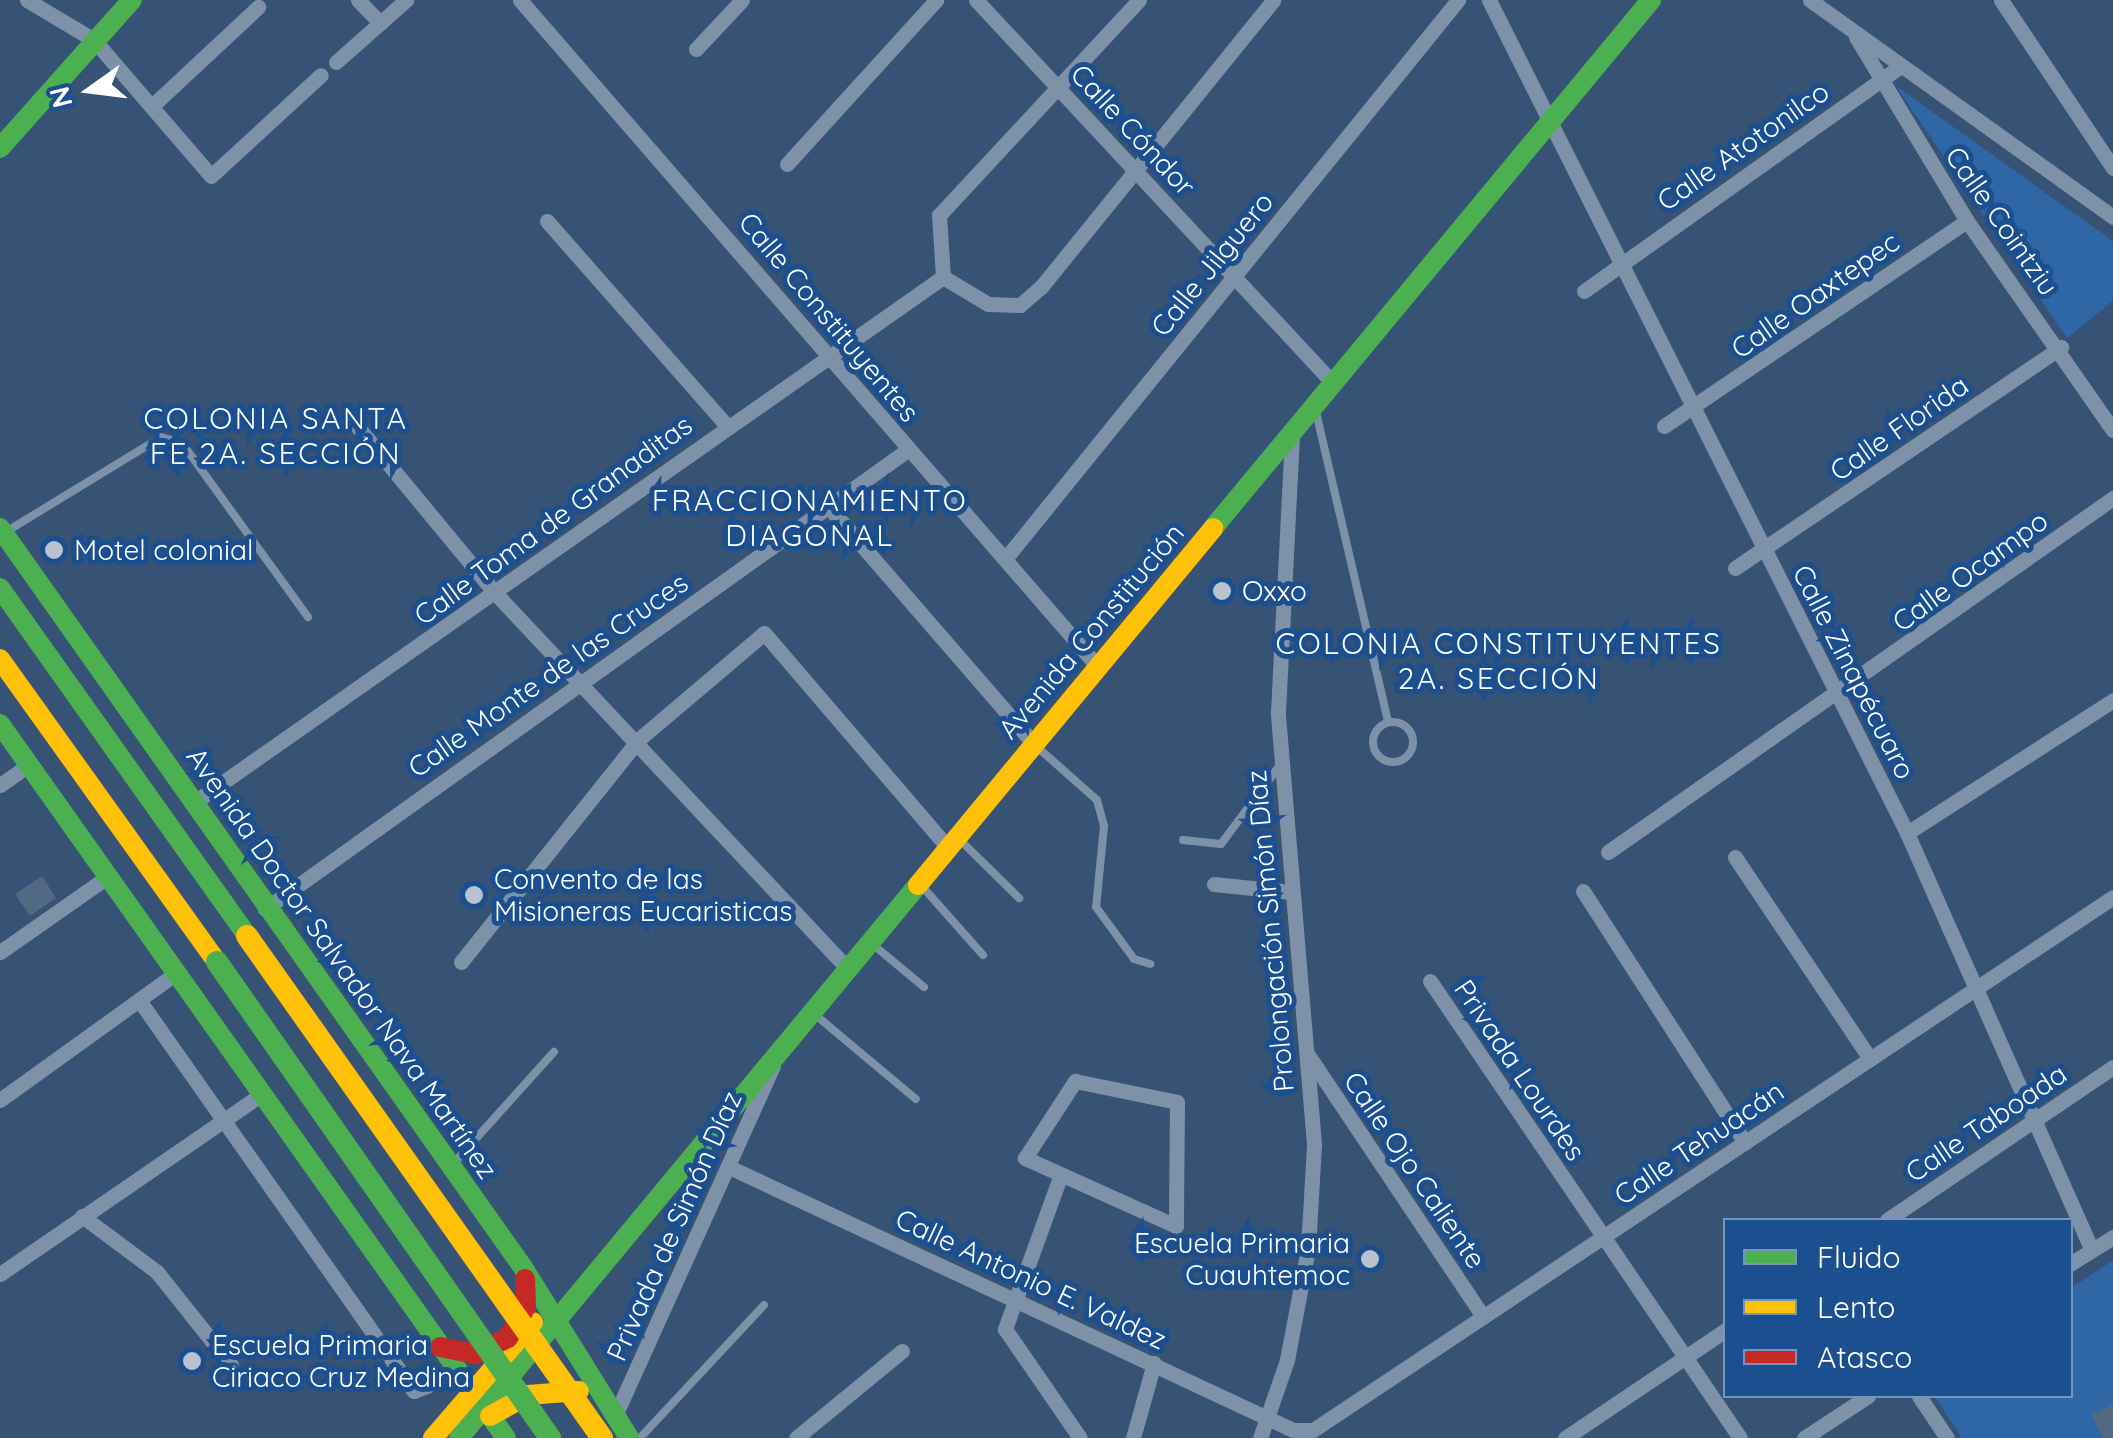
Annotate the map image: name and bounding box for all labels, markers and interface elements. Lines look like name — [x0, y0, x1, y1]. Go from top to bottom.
north arrow — [40, 40, 140, 140]
street label: Calle Cóndor — [1064, 57, 1202, 203]
street label: Calle Atotonilco — [1651, 74, 1835, 218]
text: N — [41, 83, 80, 112]
street label: Calle Cointziu — [1938, 140, 2066, 302]
street label: Calle Jilguero — [1144, 185, 1280, 343]
street label: Calle Constituyentes — [732, 206, 926, 428]
street label: Calle Oaxtepec — [1725, 225, 1905, 365]
street label: Calle Florida — [1823, 368, 1975, 488]
district label: COLONIA SANTA FE 2A. SECCIÓN — [144, 400, 408, 470]
street label: Calle Toma de Granaditas — [408, 408, 698, 632]
district label: FRACCIONAMIENTO DIAGONAL — [652, 482, 968, 552]
street label: Calle Ocampo — [1886, 503, 2054, 639]
street label: Avenida Constitución — [991, 517, 1191, 745]
place label: Motel colonial — [74, 533, 253, 567]
marker: Motel colonial — [43, 539, 65, 561]
street label: Calle Zinapécuaro — [1786, 559, 1922, 785]
street label: Calle Monte de las Cruces — [402, 566, 694, 784]
place label: Oxxo — [1242, 574, 1307, 608]
marker: Oxxo — [1211, 580, 1233, 602]
district label: COLONIA CONSTITUYENTES 2A. SECCIÓN — [1276, 625, 1722, 696]
street label: Avenida Doctor Salvador Nava Martínez — [179, 741, 505, 1185]
street label: Prolongación Simón Díaz — [1239, 769, 1301, 1093]
place label: Convento de las Misioneras Eucaristicas — [494, 862, 792, 928]
marker: Convento de las Misioneras Eucaristicas — [463, 884, 485, 906]
street label: Privada Lourdes — [1447, 973, 1593, 1167]
street label: Calle Taboada — [1899, 1057, 2073, 1189]
street label: Calle Ojo Caliente — [1337, 1065, 1493, 1275]
street label: Calle Tehuacán — [1608, 1074, 1790, 1212]
street label: Privada de Simón Díaz — [599, 1086, 749, 1366]
street label: Calle Antonio E. Valdez — [890, 1201, 1172, 1357]
legend — [1723, 1218, 2073, 1398]
place label: Escuela Primaria Cuauhtemoc — [1134, 1226, 1350, 1292]
text: Fluido — [1817, 1238, 1901, 1276]
marker: Escuela Primaria Cuauhtemoc — [1359, 1248, 1381, 1270]
text: Lento — [1817, 1288, 1895, 1326]
place label: Escuela Primaria Ciriaco Cruz Medina — [212, 1328, 470, 1394]
text: Atasco — [1817, 1338, 1912, 1376]
marker: Escuela Primaria Ciriaco Cruz Medina — [181, 1350, 203, 1372]

